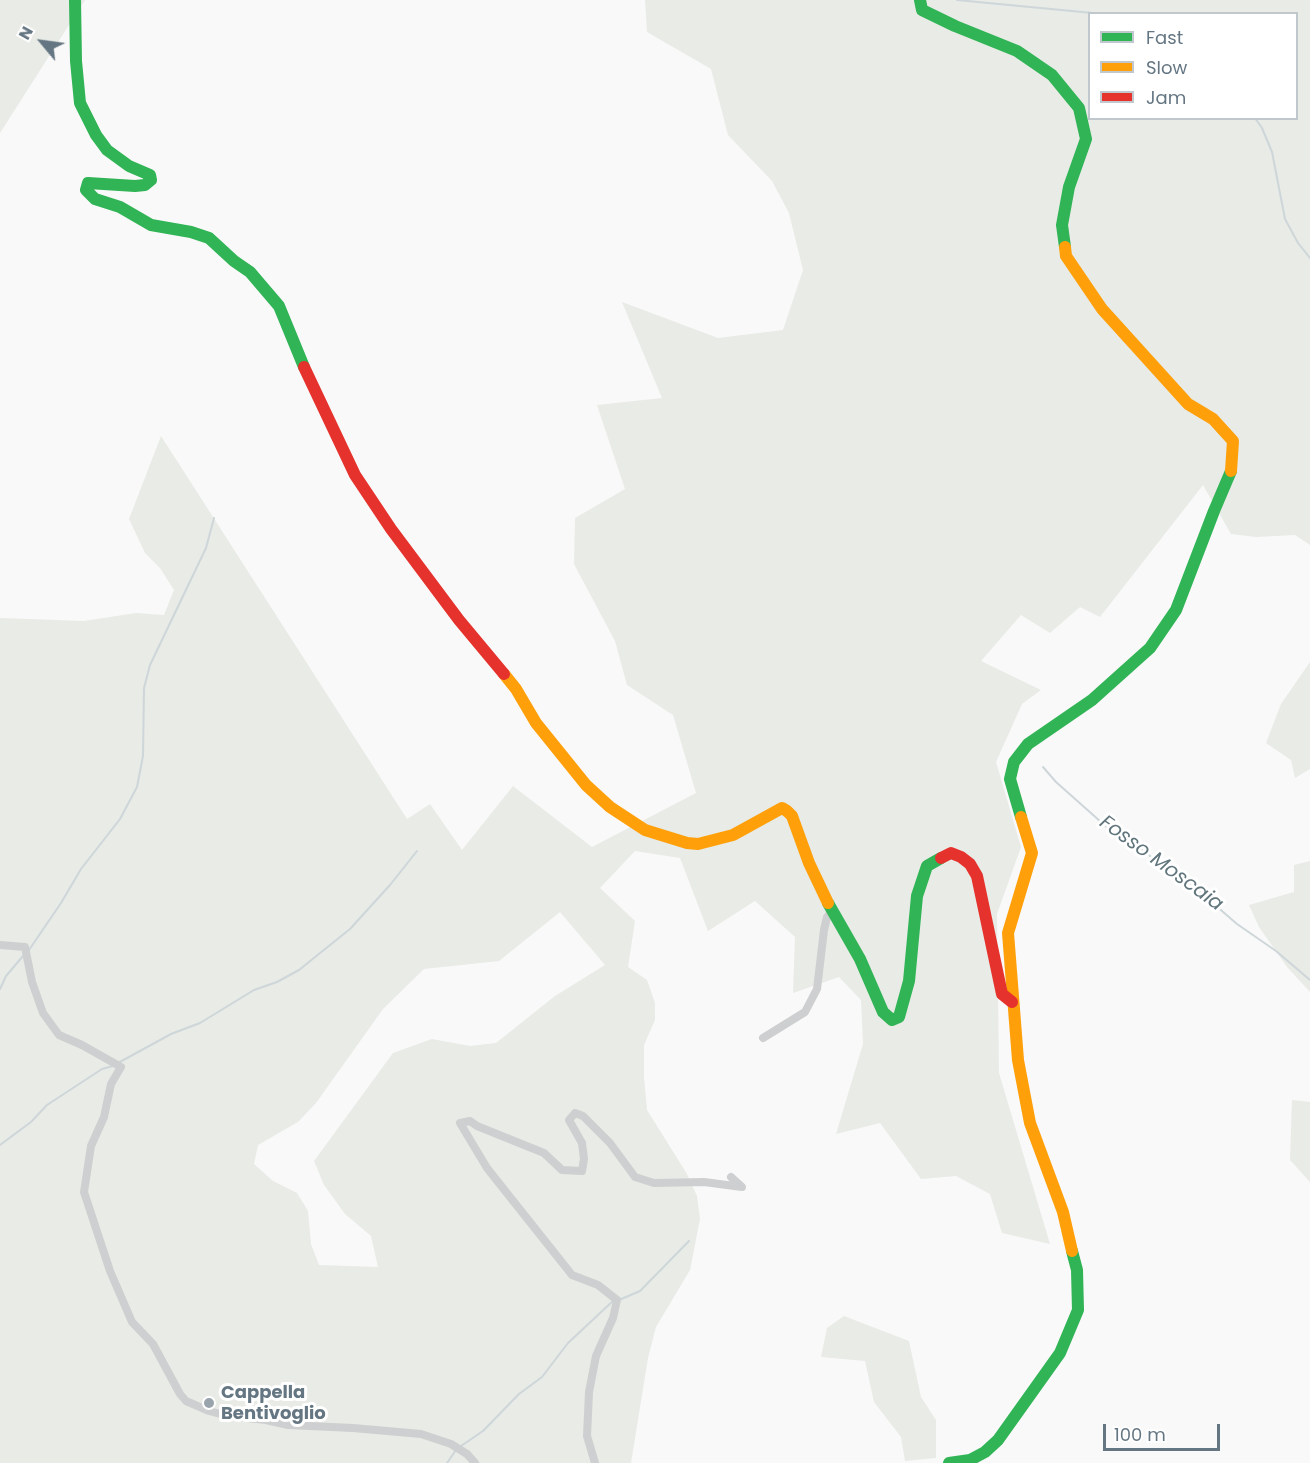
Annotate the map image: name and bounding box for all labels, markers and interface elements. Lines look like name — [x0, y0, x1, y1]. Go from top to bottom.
north arrow — [12, 12, 72, 72]
legend — [1088, 12, 1298, 120]
text: N — [13, 22, 39, 44]
text: Fast — [1146, 25, 1183, 50]
text: Slow — [1146, 55, 1187, 80]
text: Jam — [1146, 85, 1186, 110]
water label: Fosso Moscaia — [1094, 811, 1228, 917]
place label: Cappella Bentivoglio — [221, 1382, 326, 1424]
marker: Cappella Bentivoglio — [202, 1396, 216, 1410]
scale bar — [1106, 1412, 1223, 1450]
text: 100 m — [1114, 1422, 1166, 1447]

